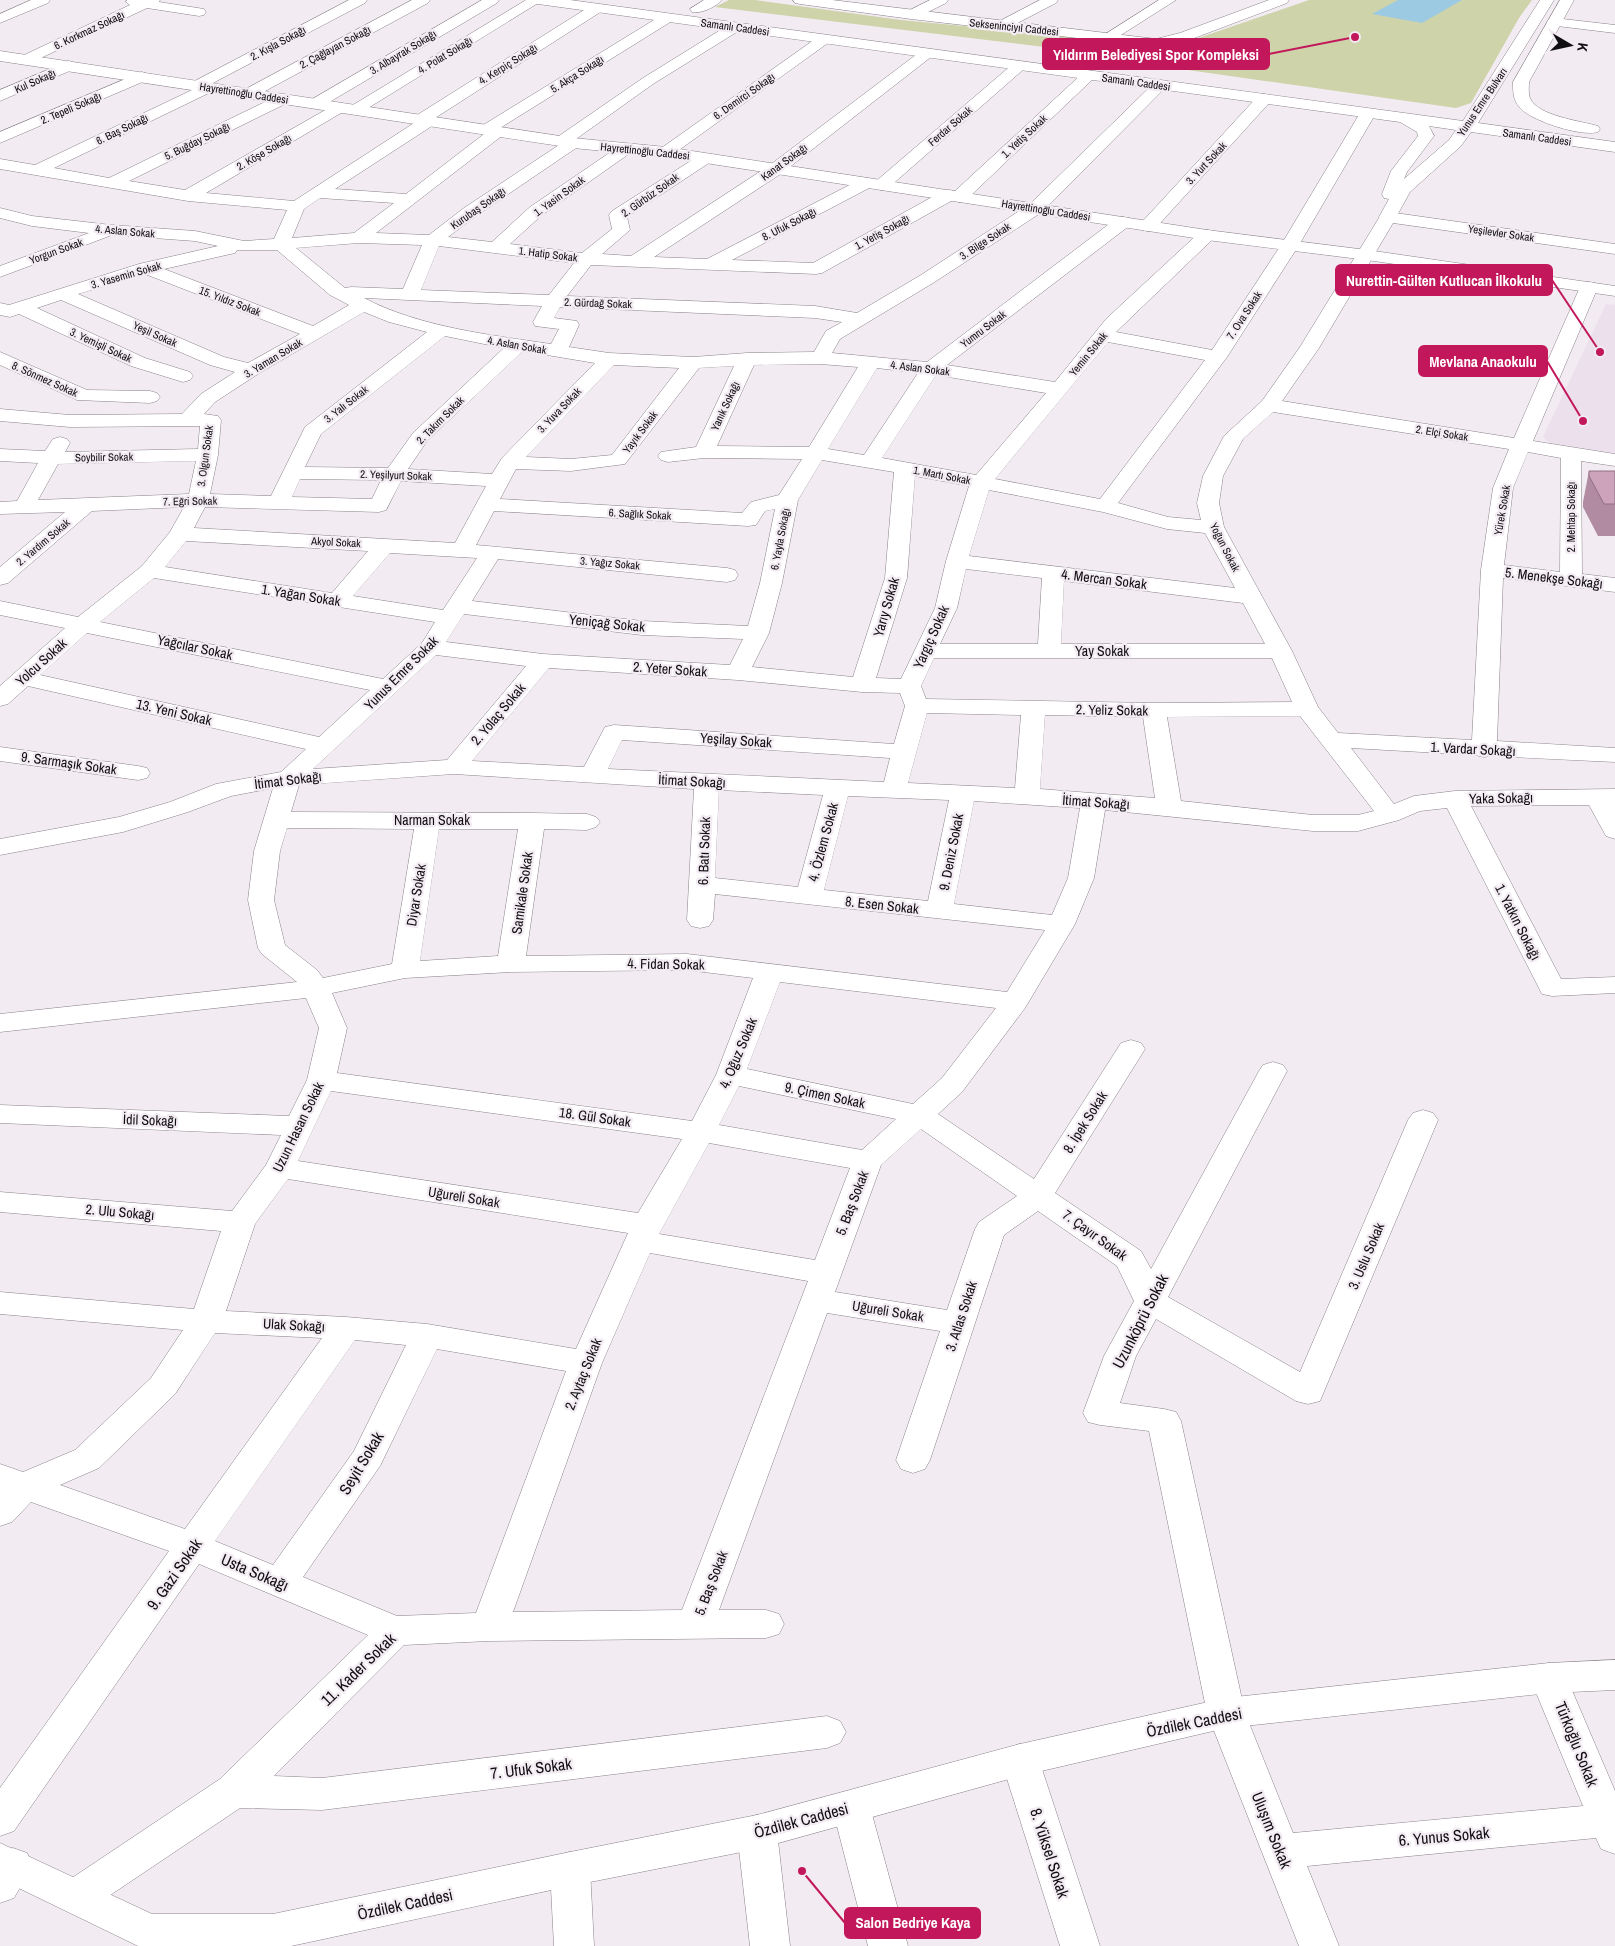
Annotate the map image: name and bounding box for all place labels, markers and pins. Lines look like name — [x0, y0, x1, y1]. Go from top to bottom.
callout: Yıldırım Belediyesi Spor Kompleksi — [1043, 39, 1269, 69]
callout: Nurettin-Gülten Kutlucan İlkokulu — [1336, 265, 1552, 295]
callout: Mevlana Anaokulu — [1419, 346, 1547, 376]
callout: Salon Bedriye Kaya — [845, 1908, 980, 1938]

